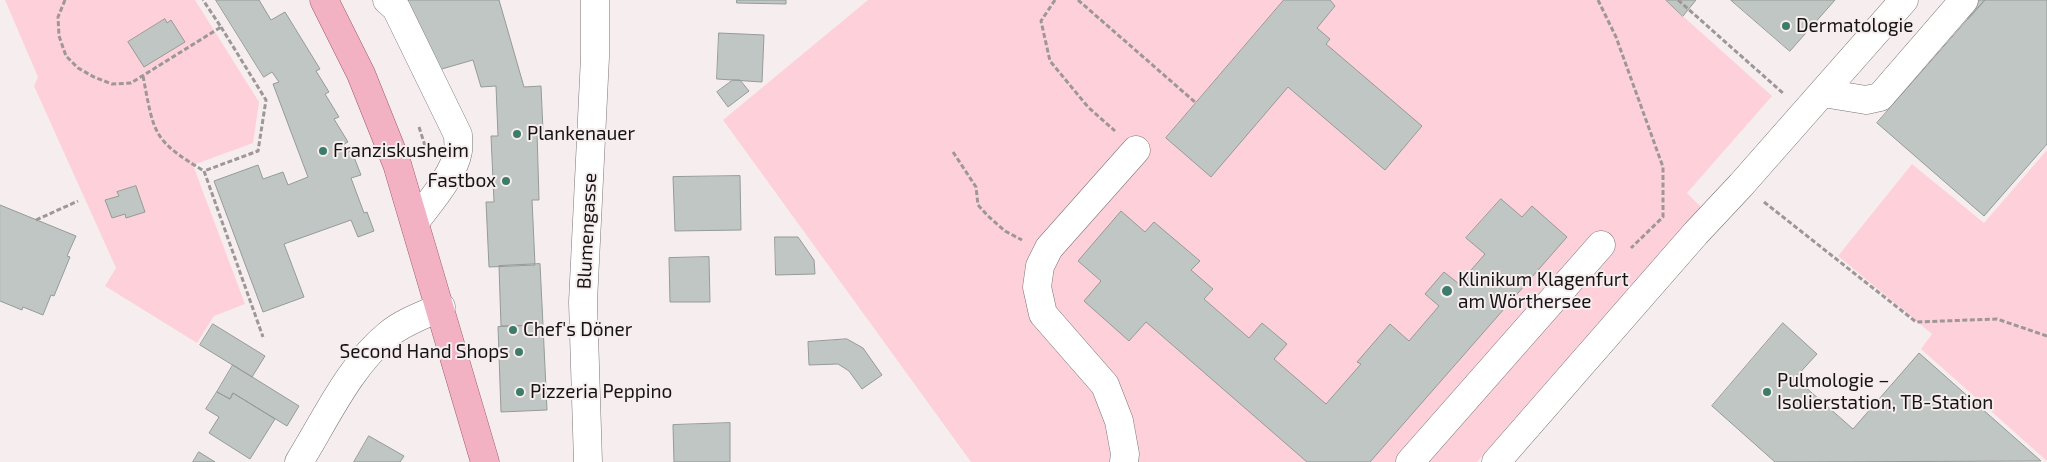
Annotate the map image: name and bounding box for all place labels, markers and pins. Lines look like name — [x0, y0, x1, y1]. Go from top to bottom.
place label: Dermatologie — [1796, 15, 1913, 37]
marker: Dermatologie — [1780, 20, 1792, 32]
place label: Plankenauer — [527, 123, 635, 145]
marker: Plankenauer — [511, 128, 523, 140]
place label: Franziskusheim — [333, 140, 469, 162]
marker: Franziskusheim — [317, 145, 329, 157]
place label: Fastbox — [427, 170, 496, 192]
marker: Fastbox — [500, 175, 512, 187]
place label: Klinikum Klagenfurt am Wörthersee — [1458, 269, 1629, 313]
marker: Klinikum Klagenfurt am Wörthersee — [1440, 284, 1454, 298]
place label: Chef's Döner — [523, 319, 632, 341]
marker: Chef's Döner — [507, 324, 519, 336]
place label: Second Hand Shops — [340, 341, 509, 363]
marker: Second Hand Shops — [513, 346, 525, 358]
place label: Pulmologie – Isolierstation, TB-Station — [1777, 370, 1993, 414]
place label: Pizzeria Peppino — [530, 381, 672, 403]
marker: Pizzeria Peppino — [514, 386, 526, 398]
marker: Pulmologie – Isolierstation, TB-Station — [1761, 386, 1773, 398]

